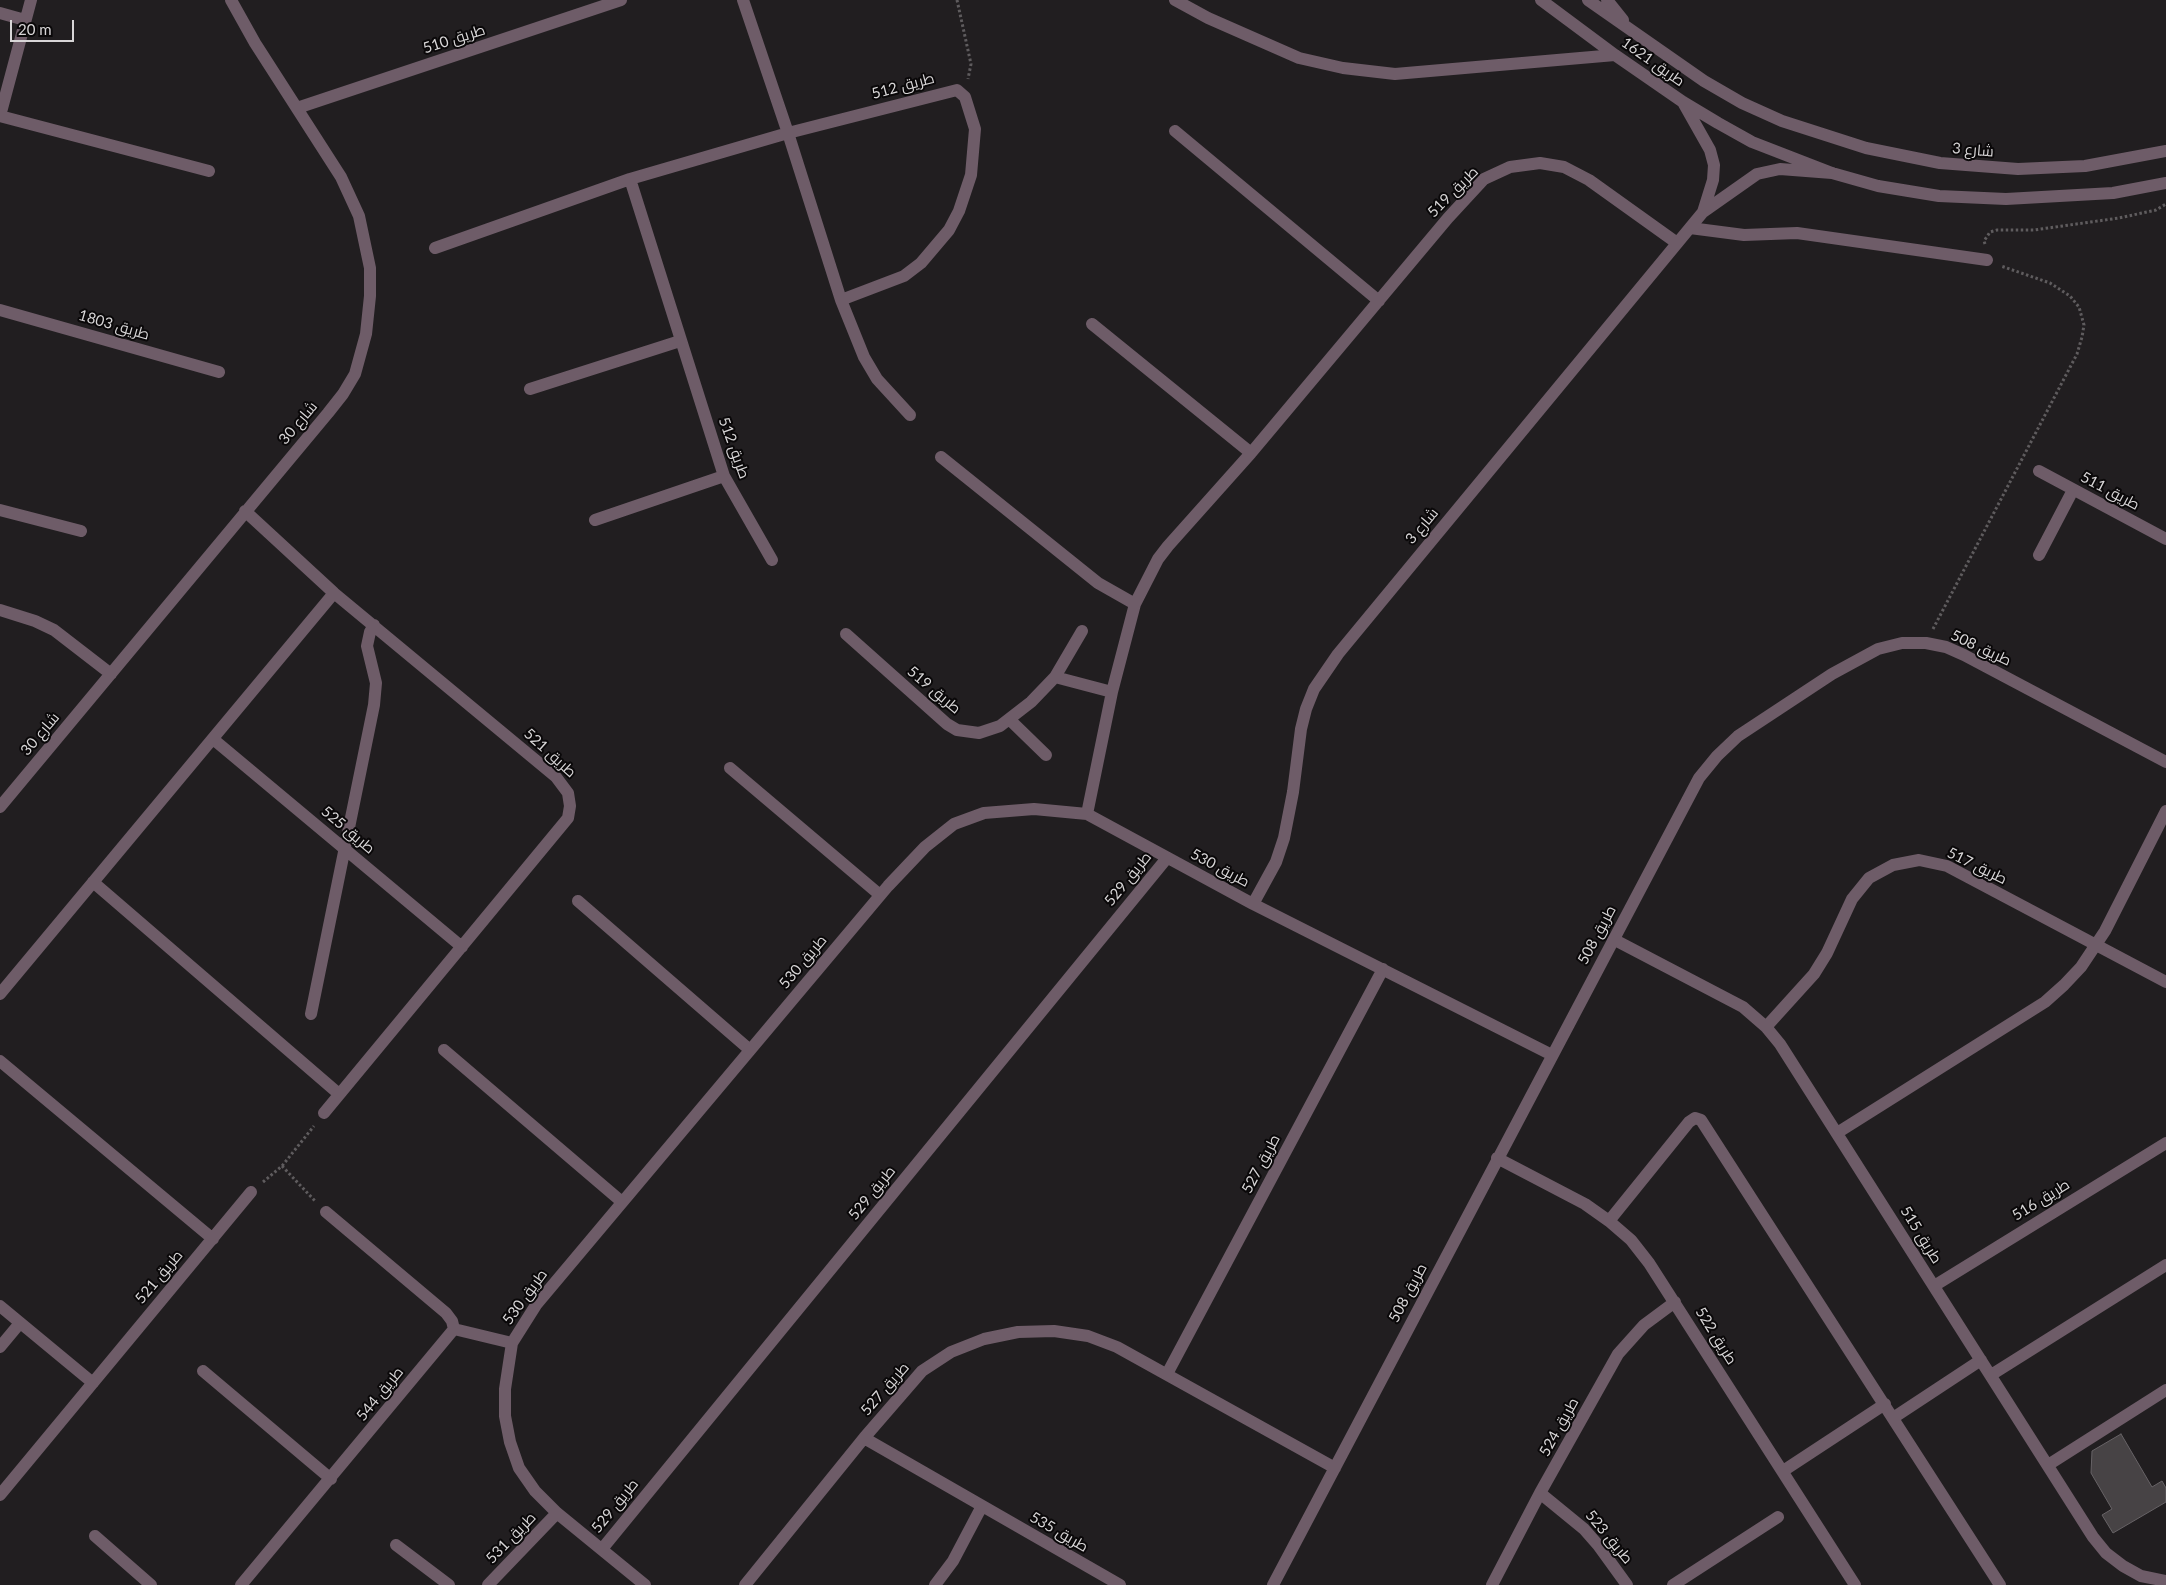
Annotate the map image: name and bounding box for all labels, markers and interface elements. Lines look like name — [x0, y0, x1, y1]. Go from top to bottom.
scale bar — [12, 10, 76, 42]
text: 20 m — [18, 20, 52, 38]
street label: طريق 510 — [421, 21, 487, 57]
street label: طريق 1621 — [1618, 34, 1688, 90]
street label: طريق 512 — [870, 69, 936, 103]
street label: شارع 3 — [1951, 139, 1995, 161]
street label: طريق 519 — [1424, 163, 1482, 221]
street label: طريق 1803 — [76, 306, 152, 344]
street label: شارع 30 — [275, 398, 321, 448]
street label: طريق 512 — [715, 415, 753, 481]
street label: طريق 511 — [2077, 468, 2143, 514]
street label: شارع 3 — [1402, 504, 1442, 548]
street label: طريق 508 — [1948, 626, 2014, 670]
street label: طريق 519 — [904, 662, 964, 718]
street label: شارع 30 — [17, 709, 63, 759]
street label: طريق 521 — [520, 725, 580, 781]
street label: طريق 525 — [318, 802, 378, 858]
street label: طريق 517 — [1944, 844, 2010, 888]
street label: طريق 530 — [1187, 845, 1253, 891]
street label: طريق 529 — [1101, 848, 1155, 910]
street label: طريق 508 — [1574, 902, 1620, 968]
street label: طريق 530 — [775, 932, 831, 992]
street label: طريق 527 — [1238, 1131, 1284, 1197]
street label: طريق 529 — [845, 1162, 899, 1224]
street label: طريق 516 — [2009, 1175, 2073, 1225]
street label: طريق 515 — [1896, 1203, 1946, 1267]
street label: طريق 521 — [131, 1247, 187, 1307]
street label: طريق 508 — [1385, 1260, 1431, 1326]
street label: طريق 530 — [499, 1266, 551, 1328]
street label: طريق 522 — [1691, 1304, 1741, 1368]
street label: طريق 527 — [857, 1359, 913, 1419]
street label: طريق 544 — [353, 1363, 407, 1425]
street label: طريق 524 — [1536, 1395, 1582, 1459]
street label: طريق 529 — [588, 1475, 642, 1537]
street label: طريق 523 — [1581, 1507, 1637, 1567]
street label: طريق 535 — [1027, 1508, 1091, 1556]
street label: طريق 531 — [482, 1509, 540, 1567]

